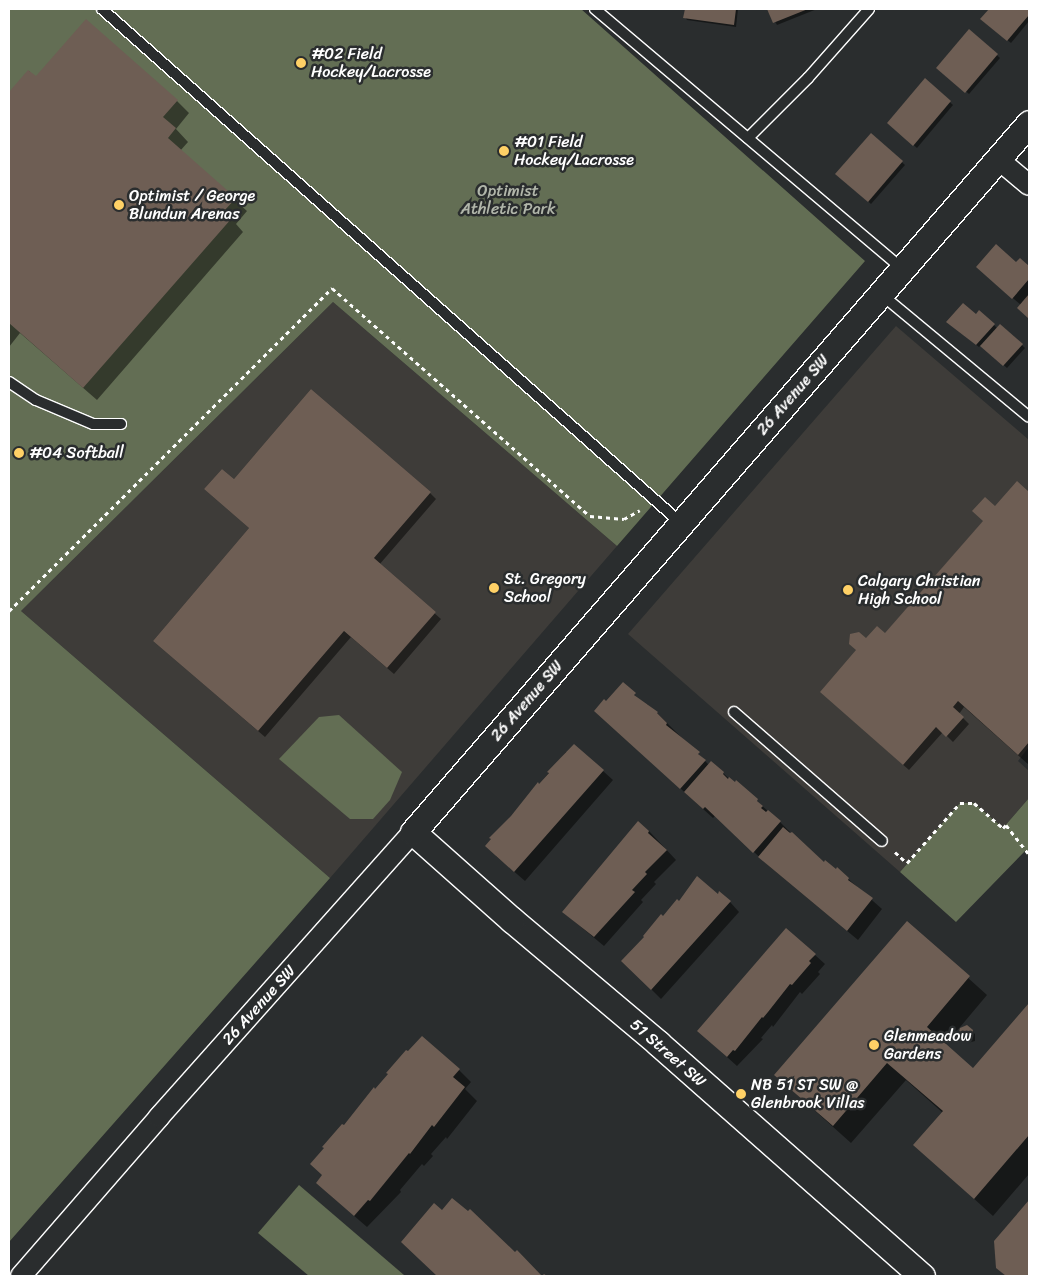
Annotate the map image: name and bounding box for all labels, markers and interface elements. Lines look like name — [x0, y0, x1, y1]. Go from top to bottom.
place label: #02 Field Hockey/Lacrosse — [311, 44, 431, 82]
marker: #02 Field Hockey/Lacrosse — [295, 57, 307, 69]
place label: #01 Field Hockey/Lacrosse — [514, 132, 634, 170]
marker: #01 Field Hockey/Lacrosse — [498, 145, 510, 157]
park label: Optimist Athletic Park — [460, 181, 556, 219]
place label: Optimist / George Blundun Arenas — [129, 186, 255, 224]
marker: Optimist / George Blundun Arenas — [113, 199, 125, 211]
street label: 26 Avenue SW — [753, 351, 833, 439]
place label: #04 Softball — [29, 443, 124, 463]
marker: #04 Softball — [13, 447, 25, 459]
place label: St. Gregory School — [504, 569, 586, 607]
place label: Calgary Christian High School — [858, 571, 980, 609]
marker: St. Gregory School — [488, 582, 500, 594]
marker: Calgary Christian High School — [842, 584, 854, 596]
street label: 26 Avenue SW — [487, 657, 567, 745]
street label: 26 Avenue SW — [218, 961, 300, 1049]
street label: 51 Street SW — [626, 1015, 710, 1091]
place label: Glenmeadow Gardens — [884, 1026, 972, 1064]
marker: Glenmeadow Gardens — [868, 1039, 880, 1051]
place label: NB 51 ST SW @ Glenbrook Villas — [751, 1075, 864, 1113]
marker: NB 51 ST SW @ Glenbrook Villas — [735, 1088, 747, 1100]

